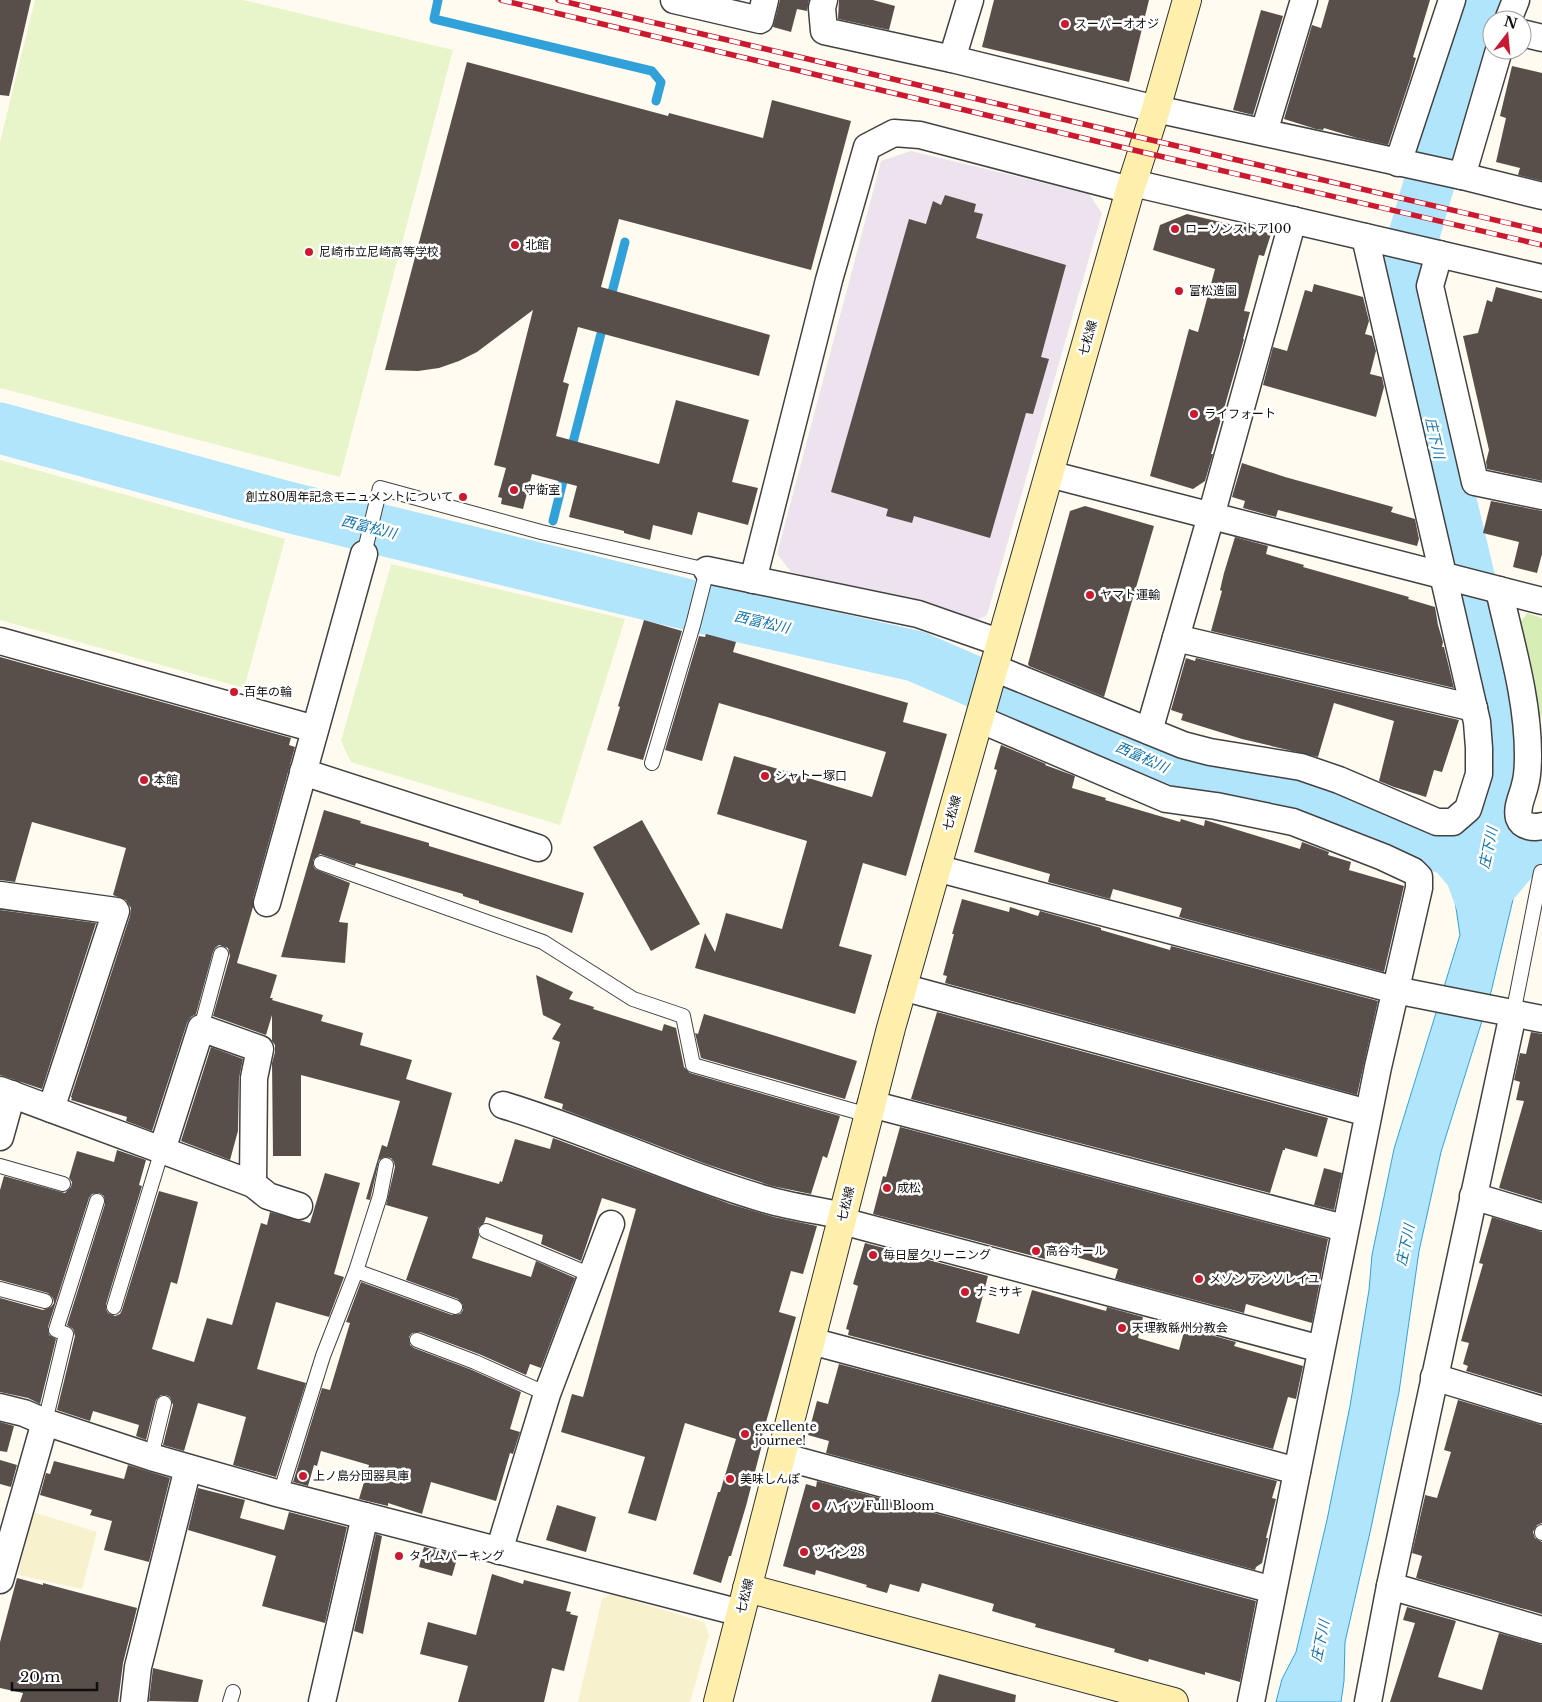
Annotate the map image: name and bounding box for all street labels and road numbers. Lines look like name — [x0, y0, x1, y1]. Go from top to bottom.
street label: 七松線 — [1075, 318, 1100, 357]
street label: 七松線 — [939, 793, 964, 832]
street label: 七松線 — [834, 1185, 857, 1223]
street label: 七松線 — [733, 1577, 756, 1615]

